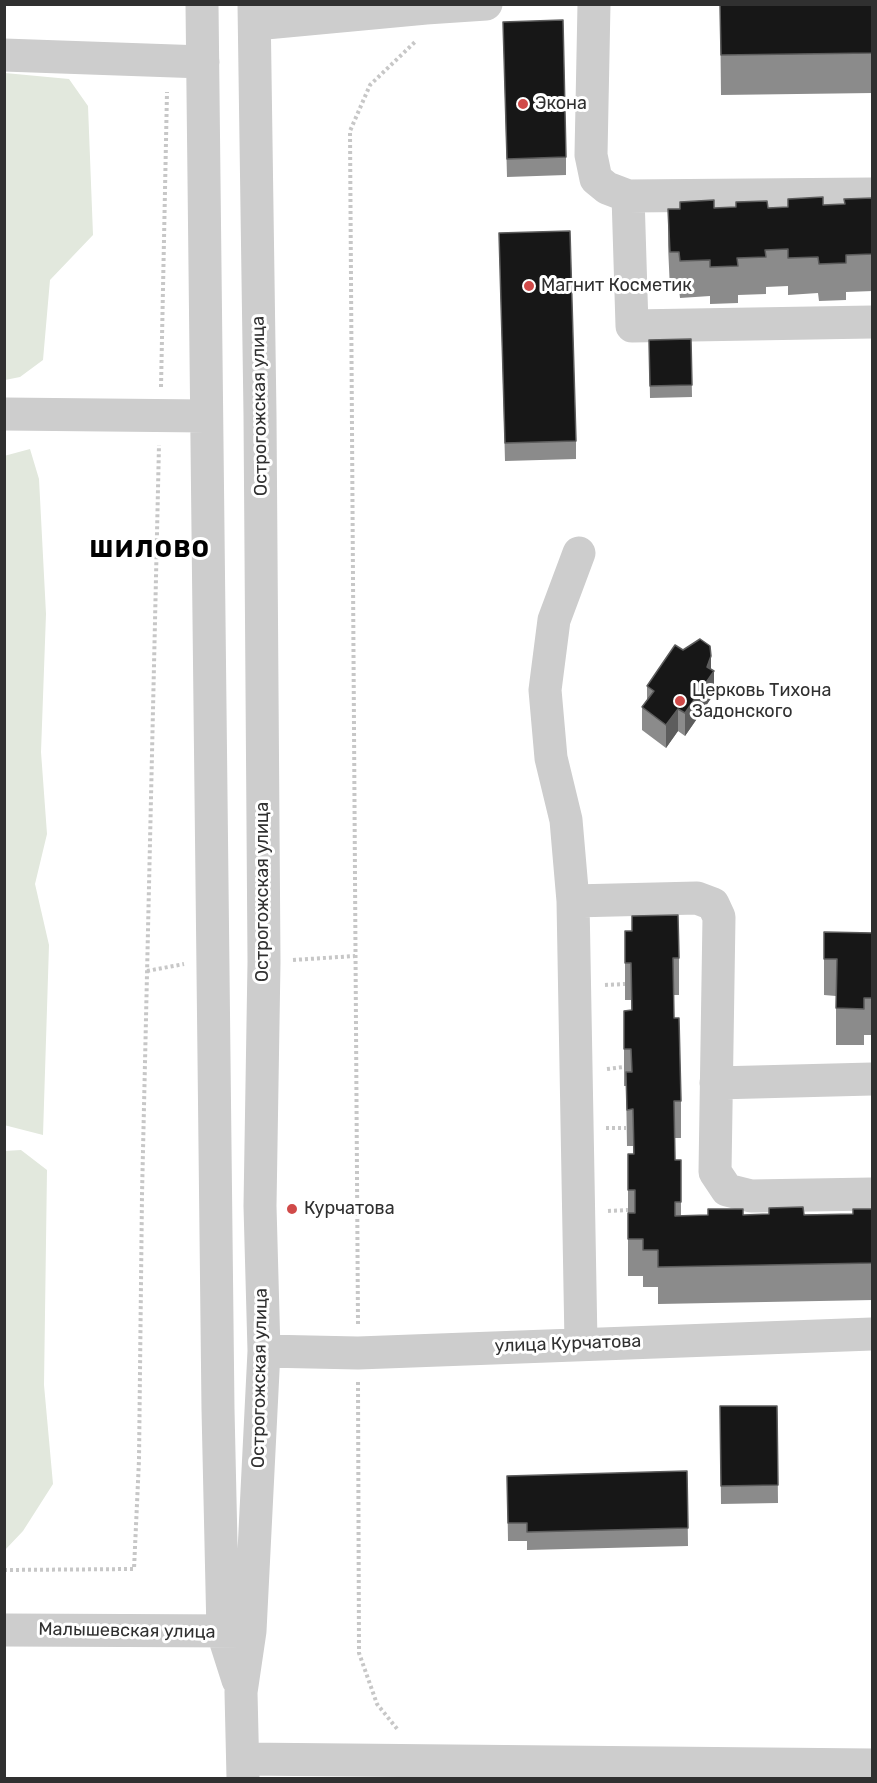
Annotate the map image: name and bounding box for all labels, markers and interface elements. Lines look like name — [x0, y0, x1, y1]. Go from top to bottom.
place label: Экона — [535, 93, 587, 115]
marker: Экона — [516, 97, 530, 111]
place label: Магнит Косметик — [541, 275, 692, 297]
marker: Магнит Косметик — [522, 279, 536, 293]
street label: Острогожская улица — [248, 316, 272, 496]
district label: ШИЛОВО — [90, 536, 210, 564]
place label: Церковь Тихона Задонского — [692, 680, 831, 722]
marker: Церковь Тихона Задонского — [673, 694, 687, 708]
street label: Острогожская улица — [252, 802, 274, 982]
place label: Курчатова — [304, 1198, 395, 1220]
marker: Курчатова — [285, 1202, 299, 1216]
street label: Острогожская улица — [248, 1288, 272, 1468]
street label: улица Курчатова — [494, 1331, 642, 1357]
street label: Малышевская улица — [38, 1619, 216, 1643]

